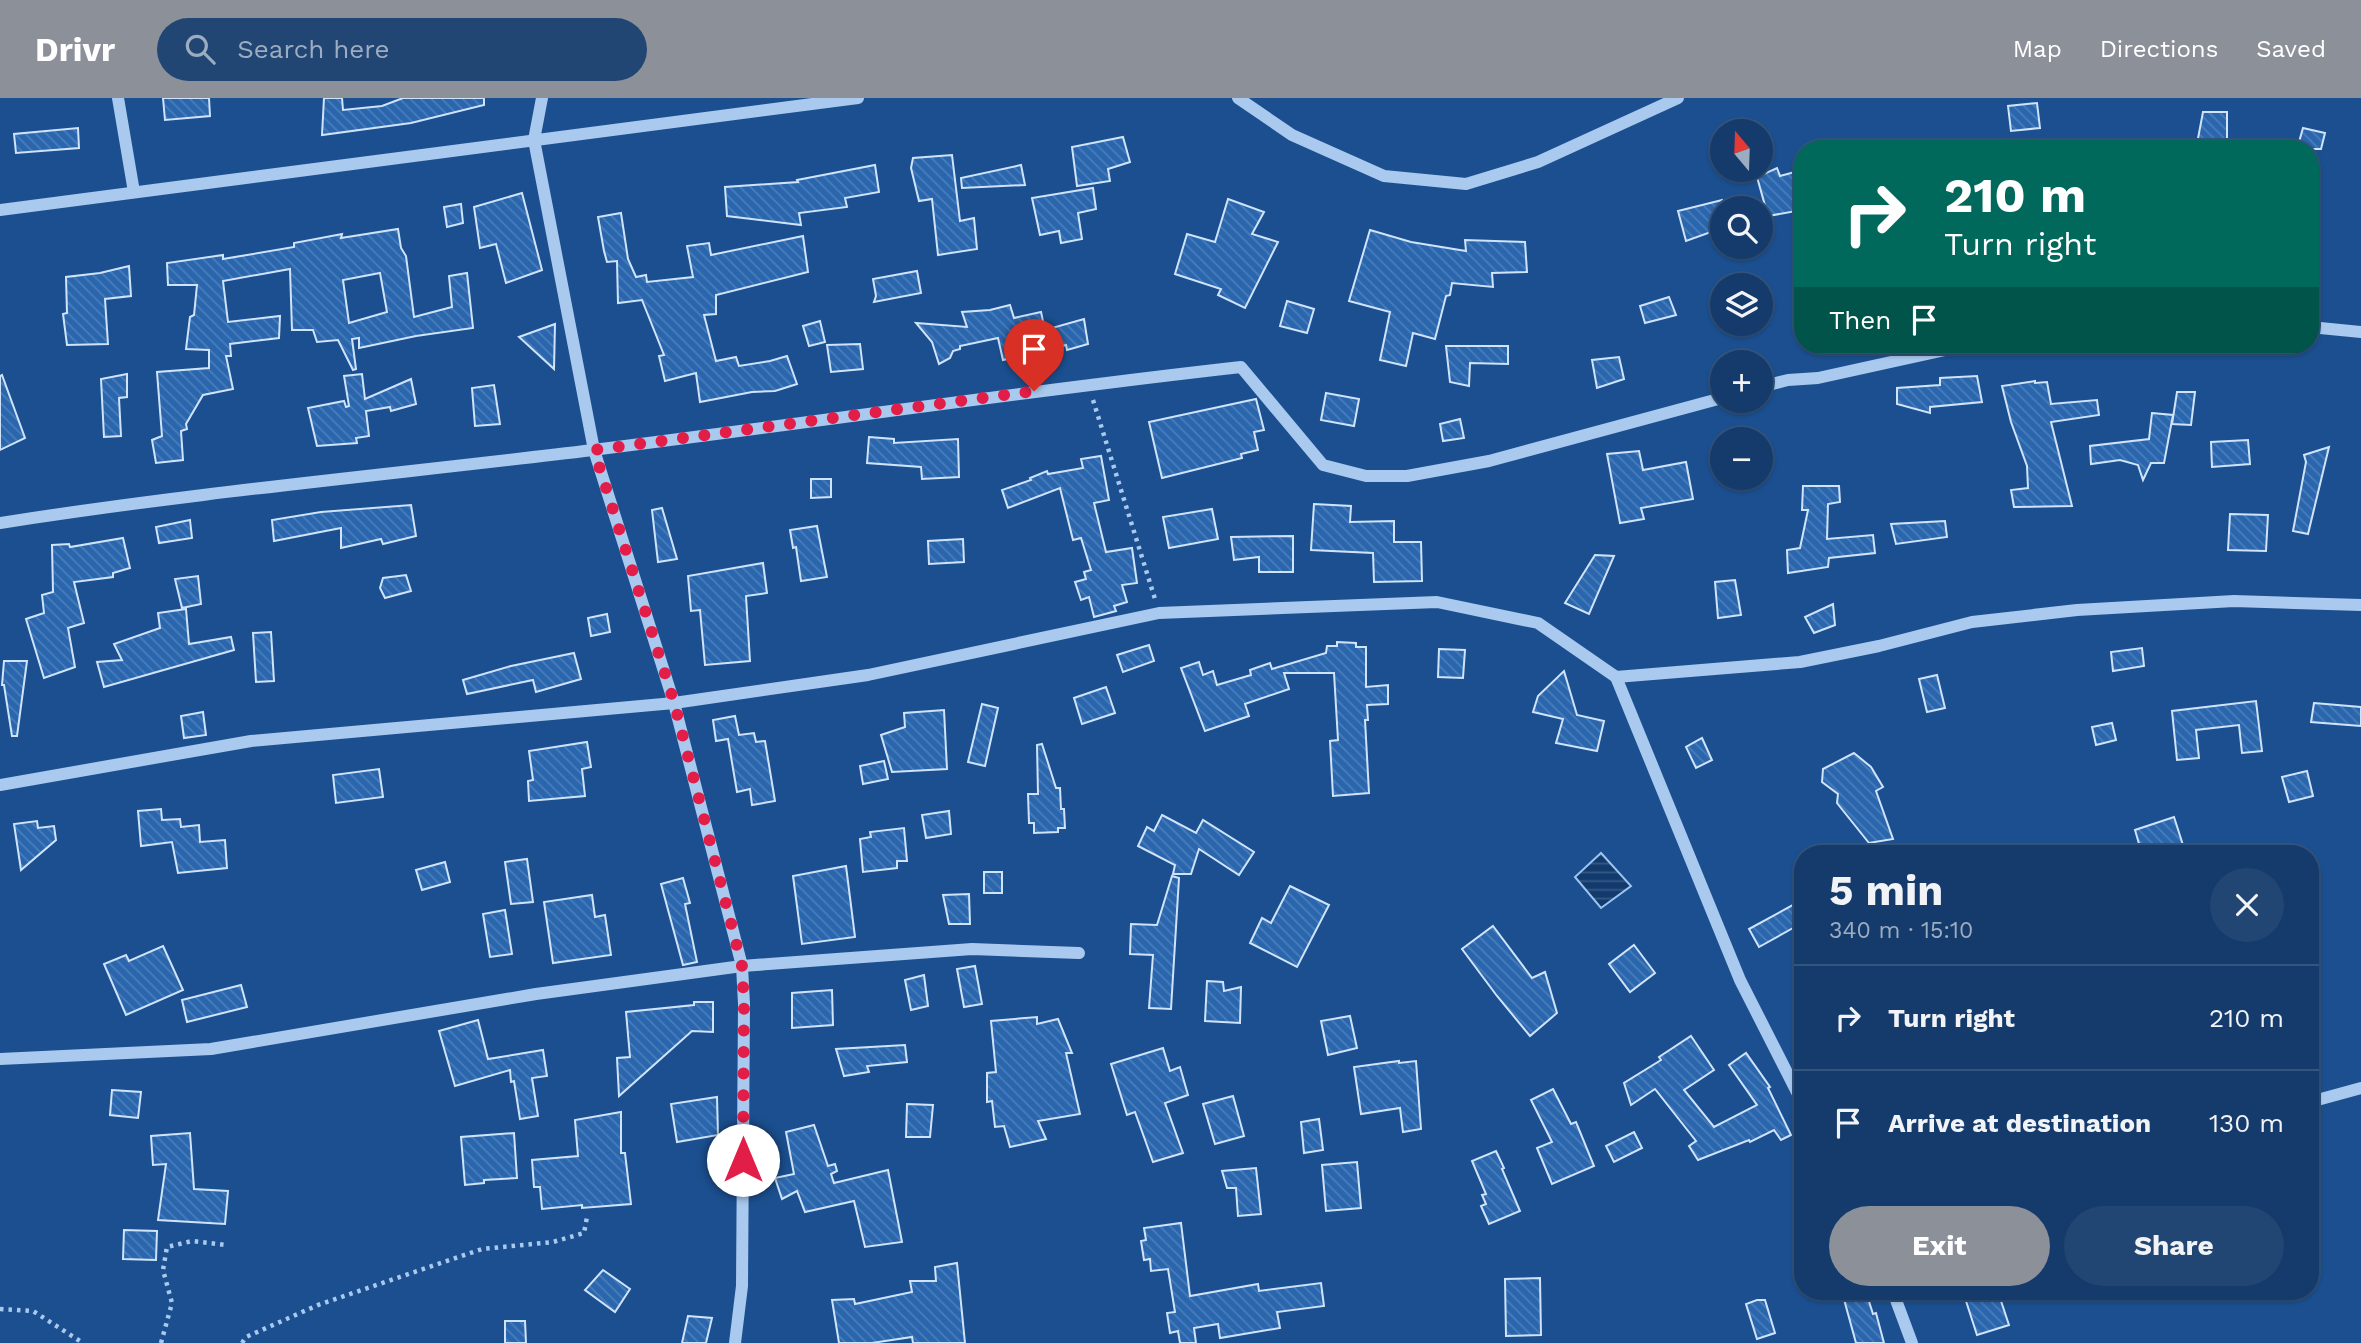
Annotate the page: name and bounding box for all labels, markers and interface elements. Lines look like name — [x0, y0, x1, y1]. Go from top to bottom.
search box — [157, 18, 647, 81]
text: Drivr — [35, 30, 115, 69]
icon: search — [181, 30, 219, 68]
text: Search here — [237, 34, 390, 64]
text: Map — [2013, 35, 2062, 63]
text: Directions — [2100, 35, 2218, 63]
text: Saved — [2256, 35, 2326, 63]
north arrow — [1710, 119, 1773, 182]
map controls — [1710, 119, 1773, 490]
text: 210 m — [1944, 166, 2086, 224]
icon: right — [1829, 168, 1920, 259]
button: search — [1710, 196, 1773, 259]
text: Turn right — [1944, 225, 2096, 263]
button: layers — [1710, 273, 1773, 336]
icon: arrive — [1905, 301, 1943, 339]
text: Then — [1829, 305, 1891, 335]
pin — [1004, 319, 1064, 391]
icon: arrive — [1015, 330, 1053, 368]
button: + — [1710, 350, 1773, 413]
button: − — [1710, 427, 1773, 490]
text: 5 min — [1829, 866, 1943, 915]
button: close — [2210, 868, 2284, 942]
text: 340 m · 15:10 — [1829, 917, 1973, 944]
icon: right — [1829, 999, 1867, 1037]
text: Turn right — [1888, 1003, 2015, 1033]
text: 210 m — [2209, 1003, 2284, 1033]
icon: arrive — [1829, 1104, 1867, 1142]
text: Arrive at destination — [1888, 1108, 2151, 1138]
text: 130 m — [2209, 1108, 2284, 1138]
position arrow — [706, 1123, 780, 1197]
button: Exit — [1829, 1206, 2050, 1286]
button: Share — [2064, 1206, 2284, 1286]

